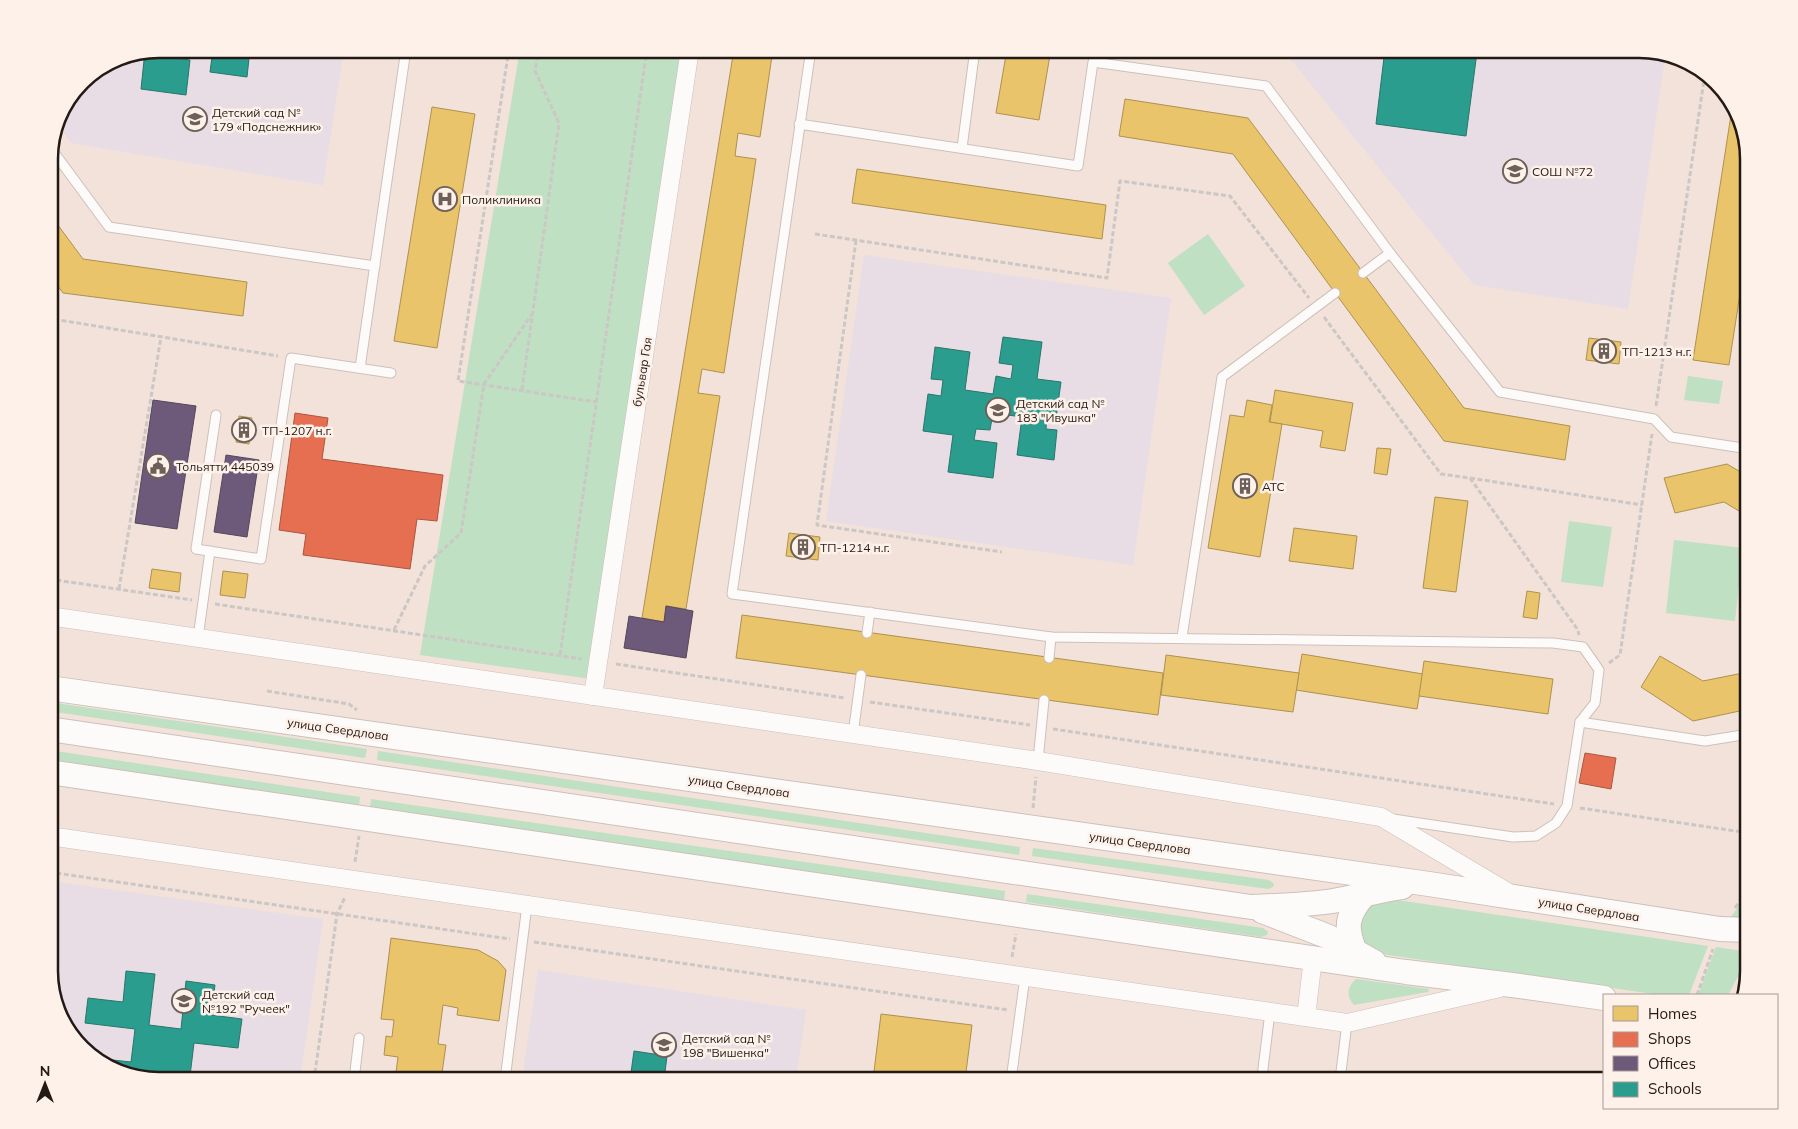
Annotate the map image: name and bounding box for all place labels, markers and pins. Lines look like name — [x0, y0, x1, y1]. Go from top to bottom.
place label: Детский сад № 179 «Подснежник» — [212, 105, 322, 134]
school or university icon: Детский сад № 179 «Подснежник» — [182, 106, 208, 132]
school or university icon: СОШ №72 — [1502, 158, 1528, 184]
place label: СОШ №72 — [1532, 164, 1593, 179]
hospital icon: Поликлиника — [432, 186, 458, 212]
place label: Поликлиника — [462, 192, 541, 207]
building icon: ТП-1213 н.г. — [1591, 338, 1617, 364]
place label: ТП-1213 н.г. — [1622, 344, 1692, 359]
place label: Детский сад № 183 "Ивушка" — [1016, 396, 1104, 425]
school or university icon: Детский сад № 183 "Ивушка" — [985, 397, 1011, 423]
building icon: ТП-1207 н.г. — [231, 417, 257, 443]
place label: ТП-1207 н.г. — [262, 423, 332, 438]
public building icon: Тольятти 445039 — [145, 453, 171, 479]
place label: Тольятти 445039 — [176, 459, 274, 474]
building icon: АТС — [1232, 473, 1258, 499]
place label: АТС — [1262, 479, 1285, 494]
building icon: ТП-1214 н.г. — [790, 534, 816, 560]
place label: ТП-1214 н.г. — [820, 540, 890, 555]
place label: Детский сад №192 "Ручеек" — [202, 987, 290, 1016]
school or university icon: Детский сад №192 "Ручеек" — [171, 988, 197, 1014]
place label: Детский сад № 198 "Вишенка" — [682, 1031, 770, 1060]
school or university icon: Детский сад № 198 "Вишенка" — [651, 1032, 677, 1058]

